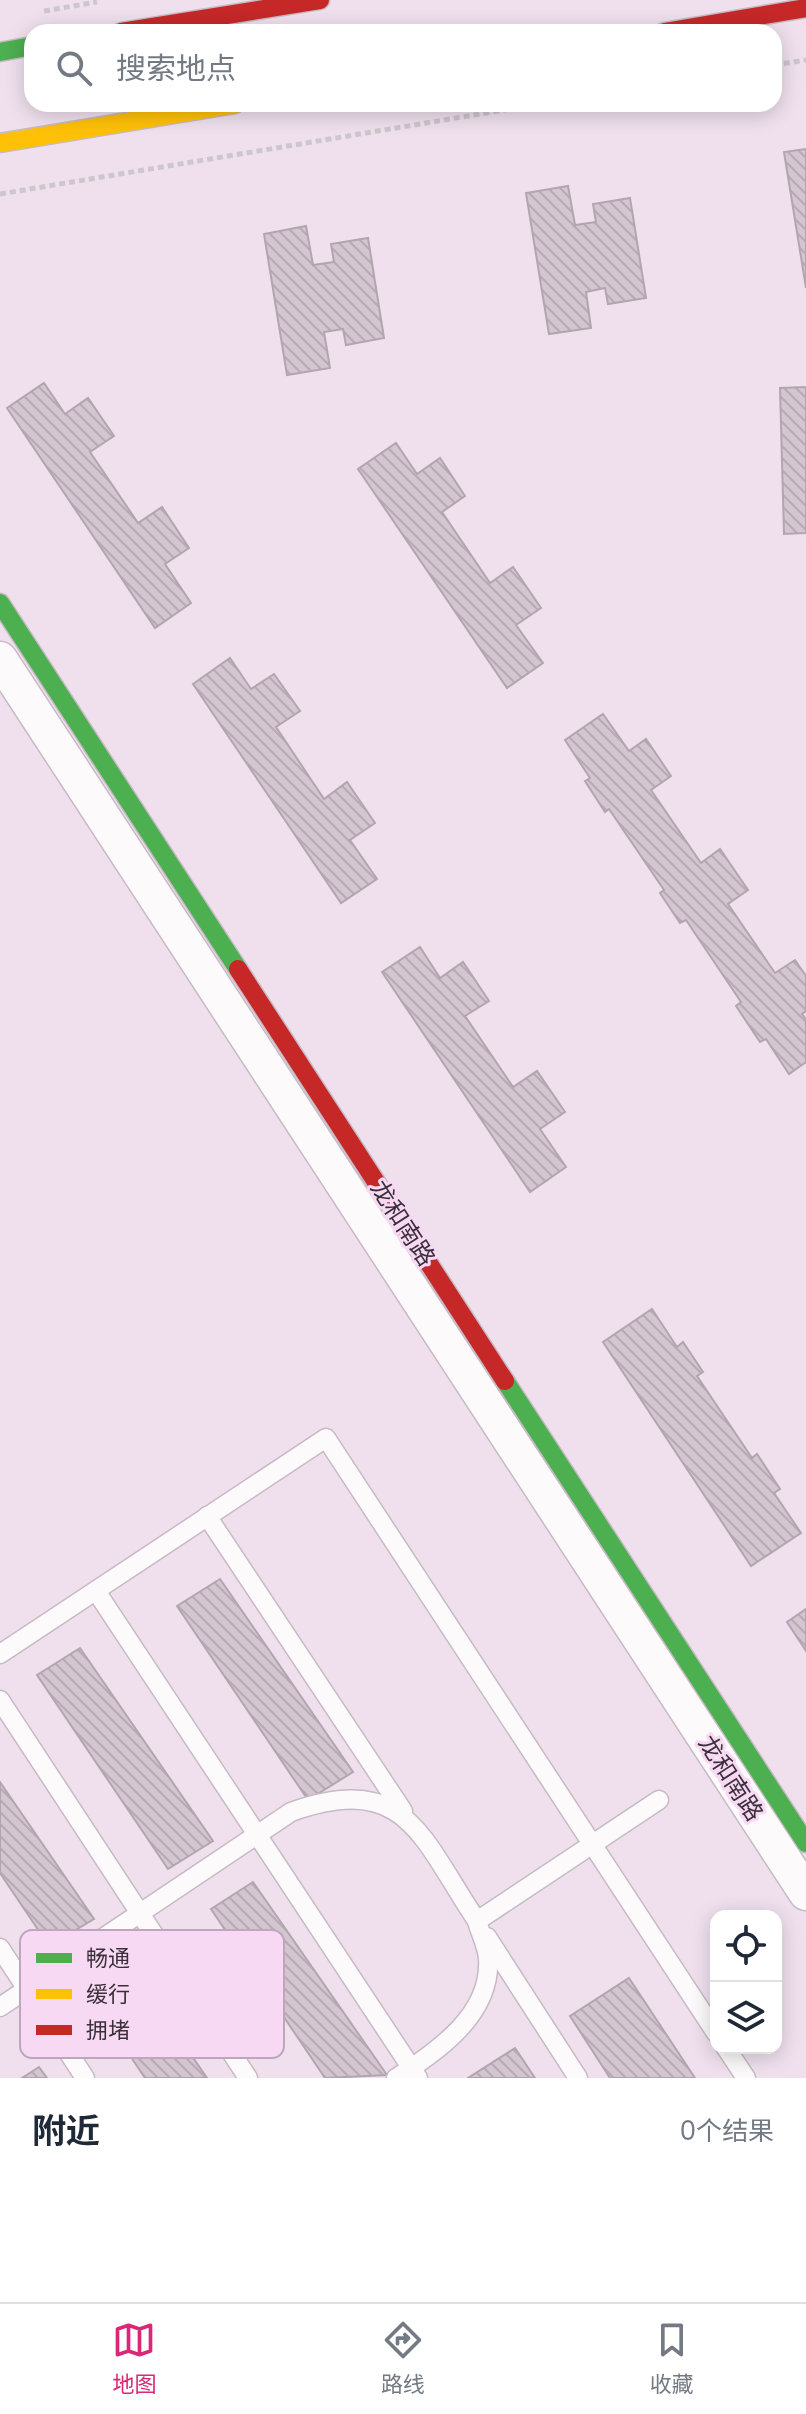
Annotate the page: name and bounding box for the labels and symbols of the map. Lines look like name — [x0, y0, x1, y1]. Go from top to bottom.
street label: 龙和南路 — [363, 1174, 443, 1272]
street label: 龙和南路 — [691, 1729, 771, 1827]
legend — [20, 1930, 284, 2058]
text: 畅通 — [86, 1943, 130, 1974]
text: 缓行 — [86, 1979, 130, 2010]
text: 拥堵 — [86, 2015, 130, 2046]

